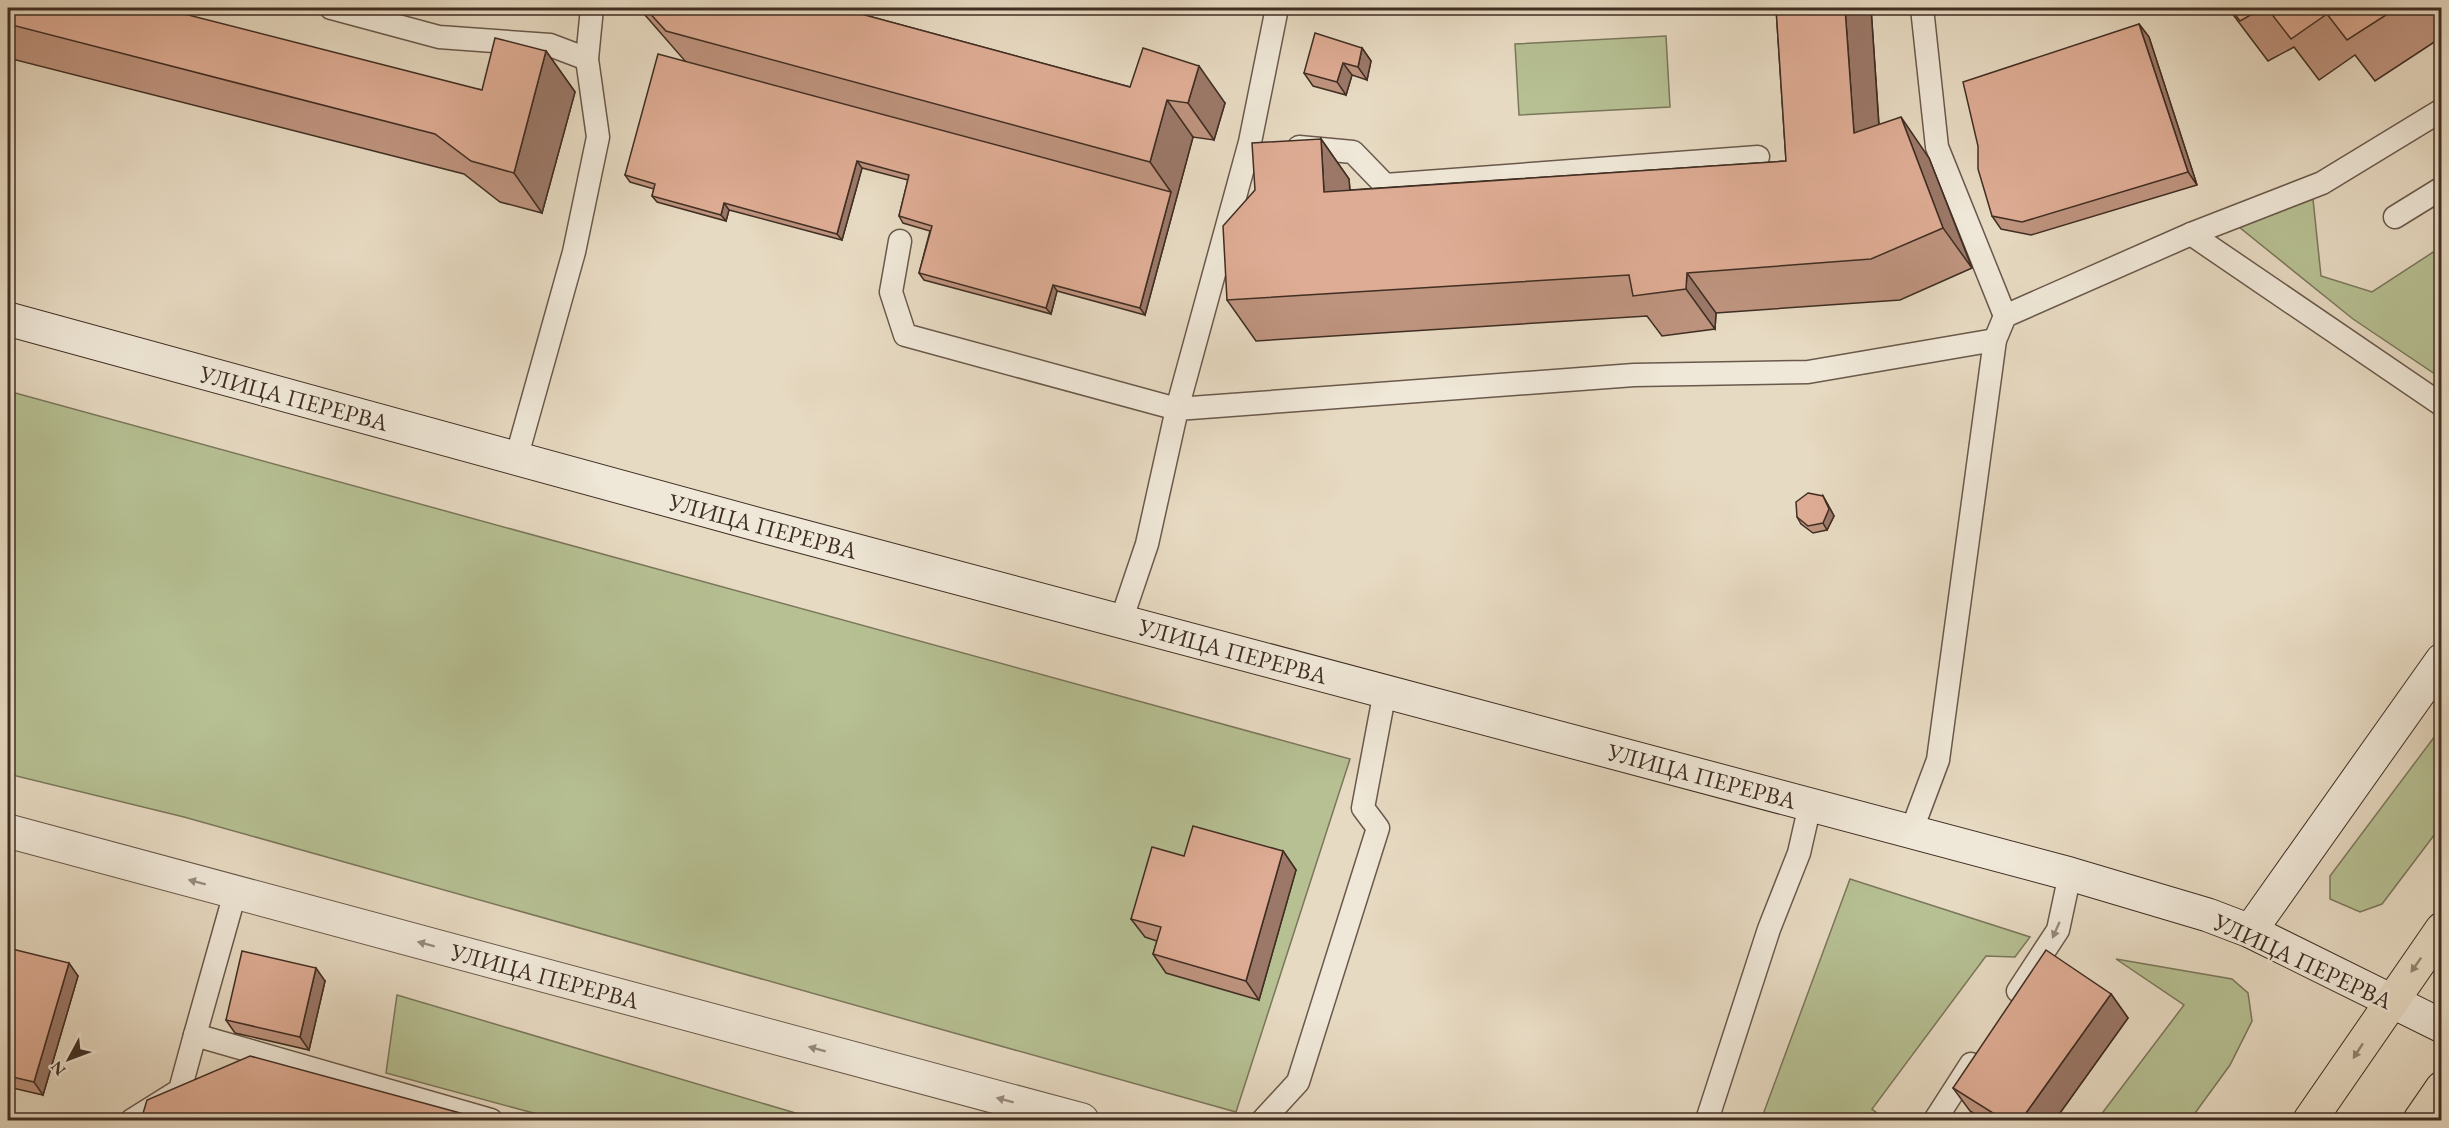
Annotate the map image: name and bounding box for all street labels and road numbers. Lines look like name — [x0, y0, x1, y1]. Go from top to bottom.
street label: УЛИЦА ПЕРЕРВА — [195, 358, 392, 438]
street label: УЛИЦА ПЕРЕРВА — [664, 486, 861, 566]
street label: УЛИЦА ПЕРЕРВА — [1134, 611, 1331, 691]
street label: УЛИЦА ПЕРЕРВА — [1603, 736, 1800, 816]
street label: УЛИЦА ПЕРЕРВА — [2208, 906, 2398, 1016]
street label: УЛИЦА ПЕРЕРВА — [446, 936, 643, 1016]

